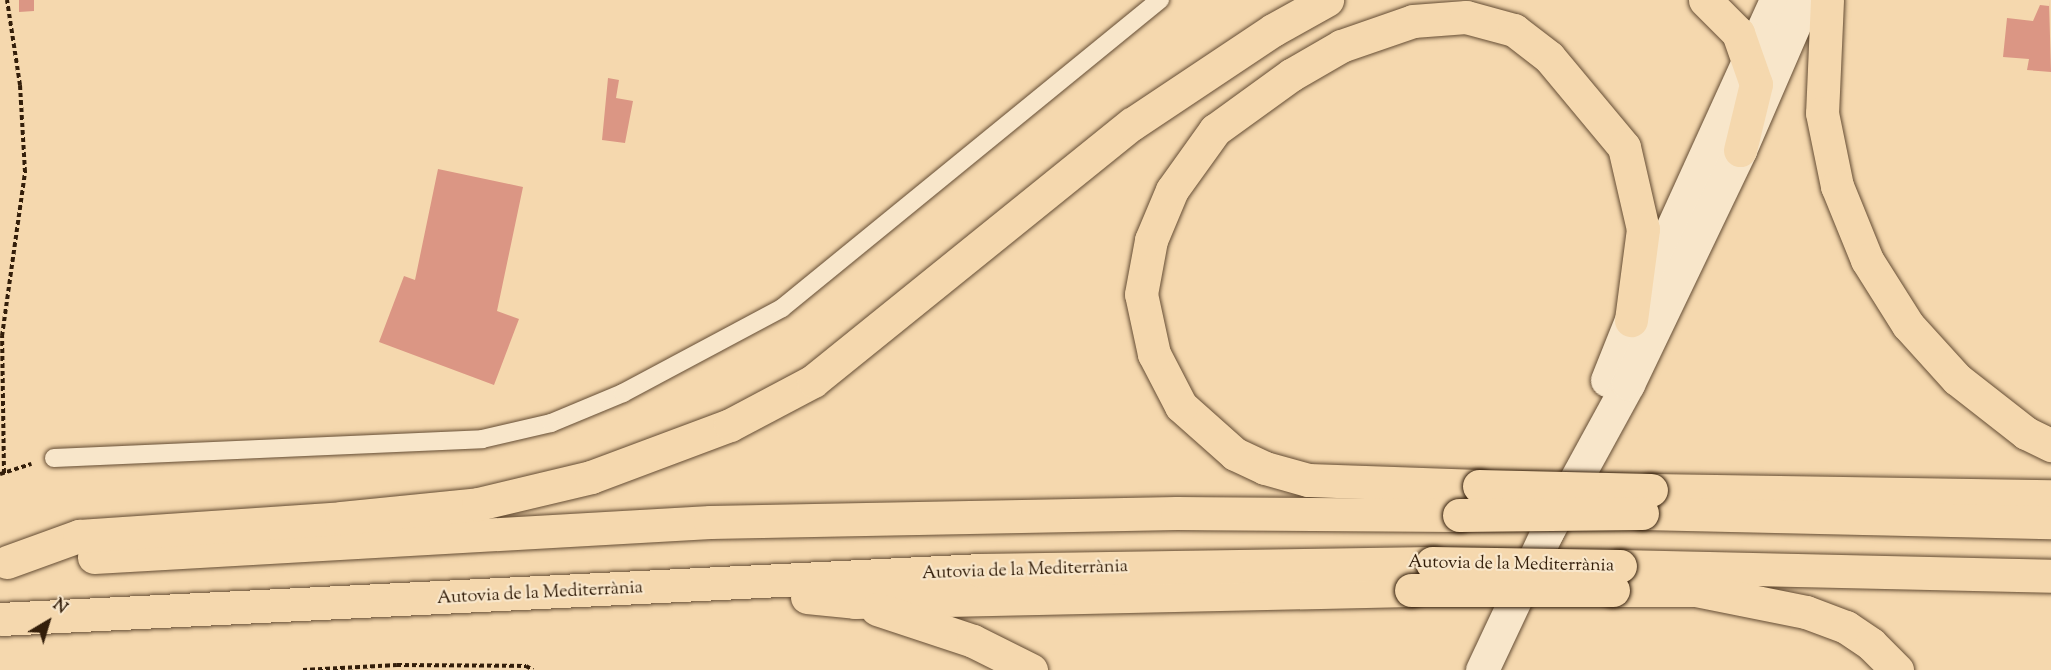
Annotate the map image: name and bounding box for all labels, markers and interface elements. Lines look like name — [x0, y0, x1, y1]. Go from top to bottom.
street label: Autovia de la Mediterrània — [1408, 552, 1614, 578]
street label: Autovia de la Mediterrània — [922, 557, 1128, 585]
street label: Autovia de la Mediterrània — [437, 578, 643, 610]
north arrow — [18, 592, 78, 652]
text: N — [47, 594, 72, 620]

